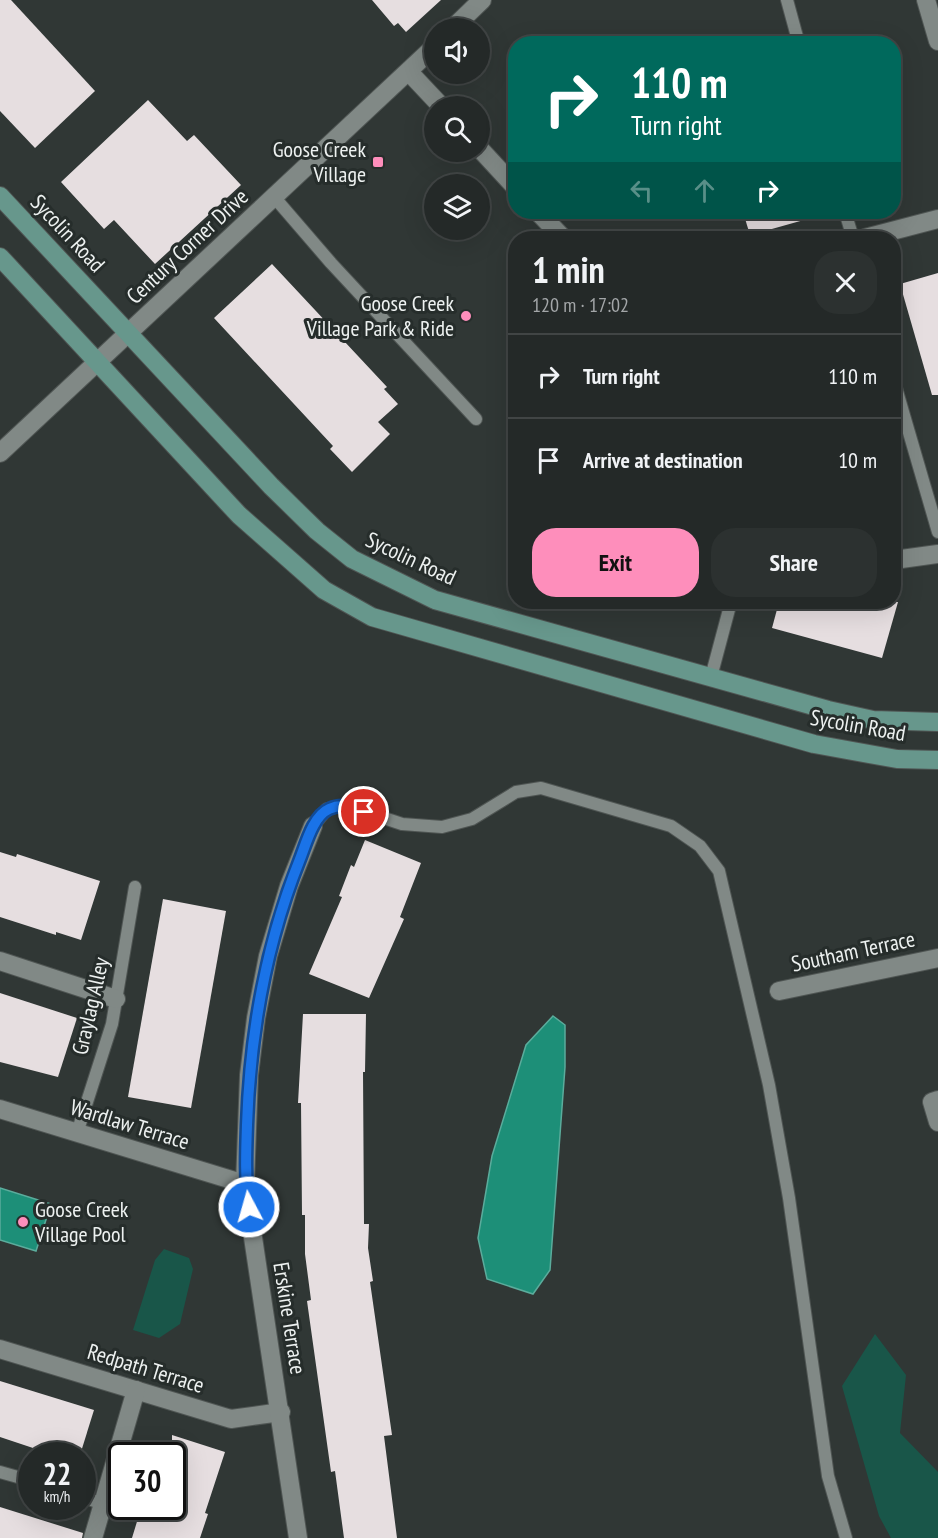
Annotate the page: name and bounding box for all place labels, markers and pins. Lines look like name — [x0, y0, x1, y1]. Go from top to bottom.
place label: Goose Creek Village — [273, 135, 366, 188]
marker: Goose Creek Village — [371, 155, 385, 169]
place label: Goose Creek Village Park & Ride — [306, 289, 454, 342]
marker: Goose Creek Village Park & Ride — [459, 309, 473, 323]
pin — [338, 786, 389, 837]
place label: Goose Creek Village Pool — [34, 1195, 129, 1248]
marker: Goose Creek Village Pool — [16, 1215, 30, 1229]

